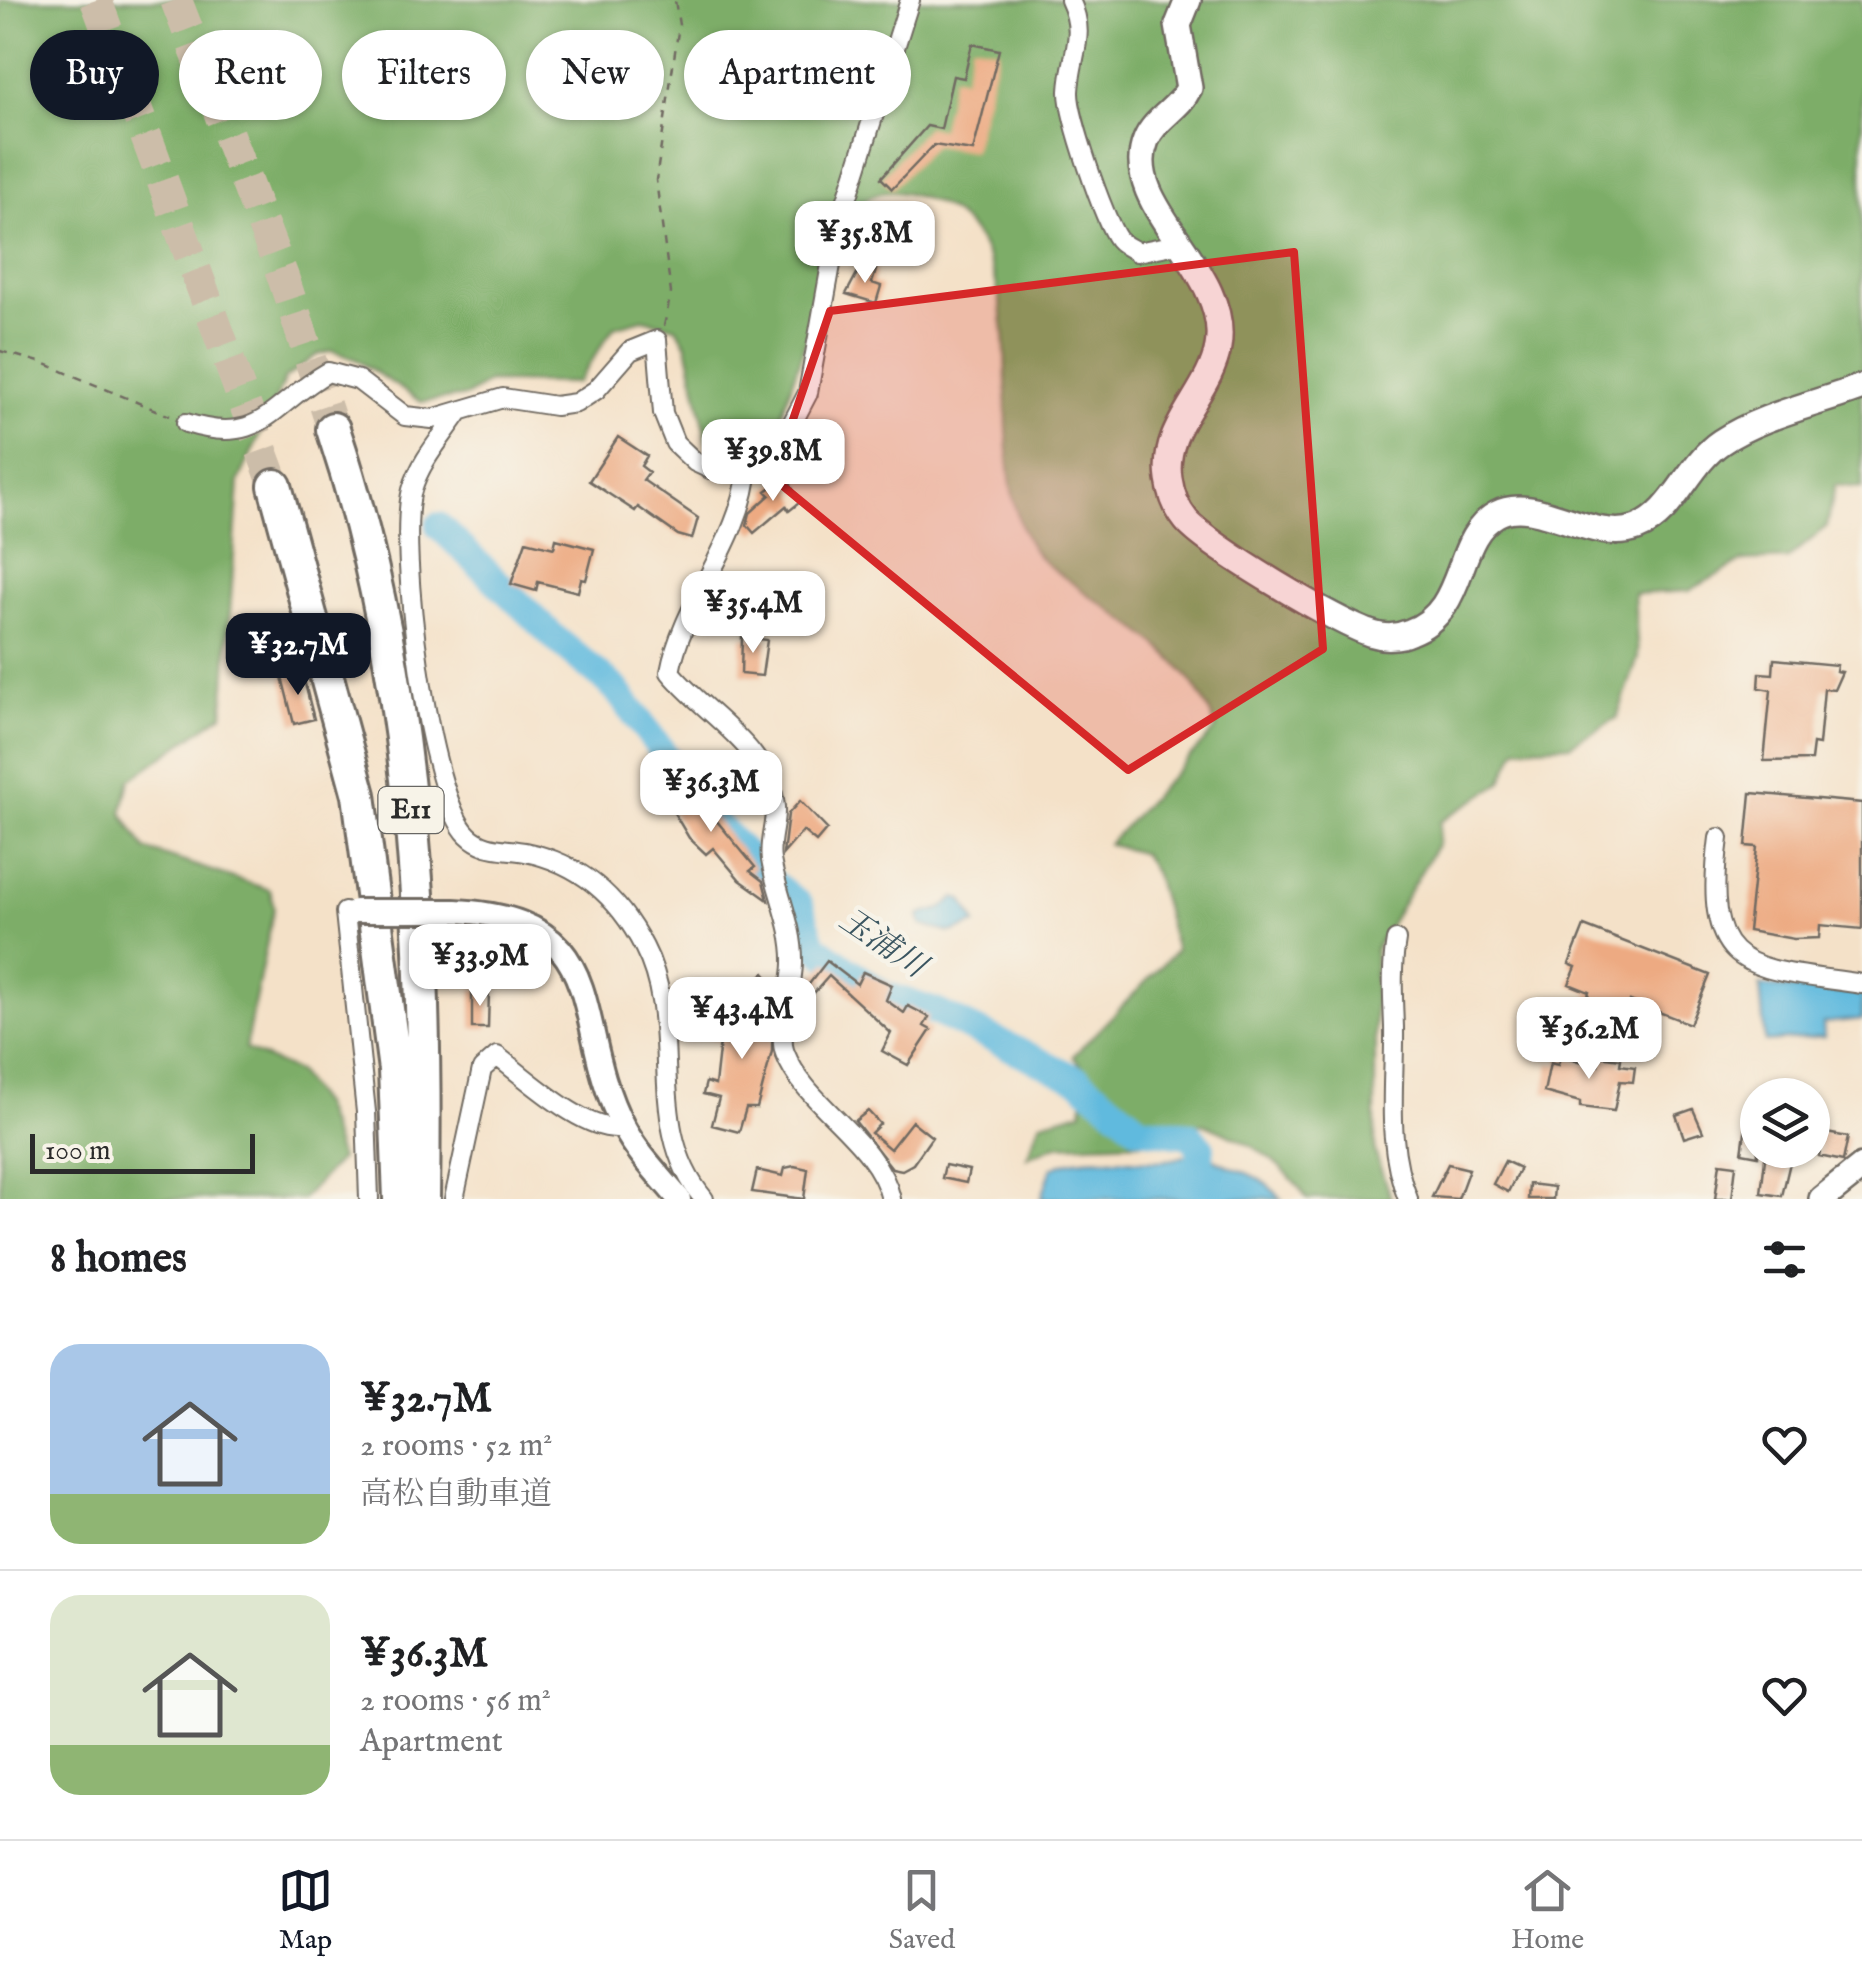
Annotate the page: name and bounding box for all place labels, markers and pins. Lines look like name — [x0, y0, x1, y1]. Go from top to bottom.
pin: ¥35.8M — [784, 201, 946, 286]
pin: ¥39.8M — [692, 419, 854, 504]
pin: ¥35.4M — [672, 571, 834, 656]
pin: ¥32.7M — [217, 613, 379, 698]
pin: ¥36.3M — [630, 750, 792, 835]
pin: ¥33.9M — [399, 924, 561, 1009]
pin: ¥43.4M — [661, 977, 823, 1062]
pin: ¥36.2M — [1508, 997, 1670, 1082]

